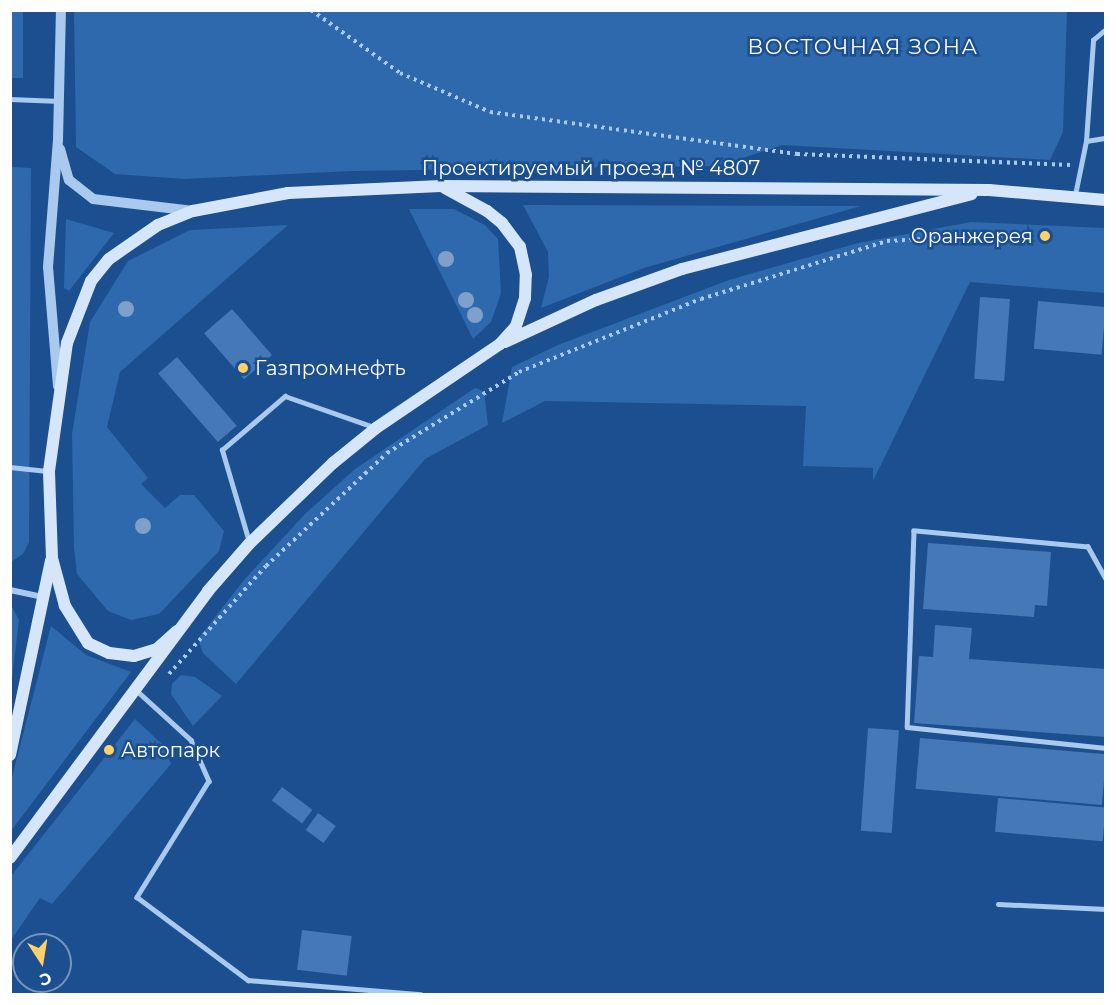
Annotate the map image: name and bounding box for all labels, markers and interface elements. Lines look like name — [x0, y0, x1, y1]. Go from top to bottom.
district label: ВОСТОЧНАЯ ЗОНА — [747, 34, 979, 60]
street label: Проектируемый проезд № 4807 — [422, 156, 760, 180]
place label: Оранжерея — [911, 224, 1033, 248]
marker: Оранжерея — [1038, 229, 1052, 243]
place label: Газпромнефть — [255, 356, 406, 380]
marker: Газпромнефть — [236, 361, 250, 375]
place label: Автопарк — [121, 738, 220, 762]
marker: Автопарк — [102, 743, 116, 757]
north arrow — [12, 933, 72, 993]
text: С — [38, 969, 53, 990]

